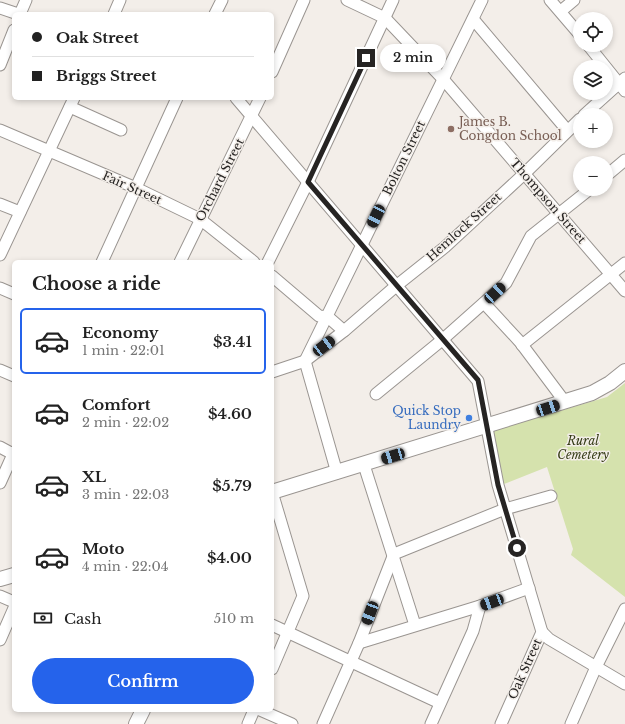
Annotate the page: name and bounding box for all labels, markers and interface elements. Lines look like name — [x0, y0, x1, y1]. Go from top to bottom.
map controls — [573, 12, 613, 196]
button: locate — [573, 12, 613, 52]
text: Oak Street — [56, 28, 139, 47]
callout: 2 min — [380, 44, 446, 72]
route end — [357, 49, 375, 67]
text: 2 min — [393, 49, 433, 66]
button: layers — [573, 60, 613, 100]
text: Briggs Street — [56, 66, 156, 85]
button: + — [573, 108, 613, 148]
place label: James B. Congdon School — [457, 114, 562, 143]
street label: Bolton Street — [379, 118, 428, 198]
marker: James B. Congdon School — [446, 124, 456, 134]
street label: Orchard Street — [192, 135, 247, 224]
street label: Thompson Street — [507, 155, 590, 247]
button: − — [573, 156, 613, 196]
street label: Fair Street — [100, 168, 165, 207]
street label: Hemlock Street — [423, 189, 505, 264]
car — [365, 203, 387, 229]
text: Choose a ride — [32, 273, 161, 295]
car — [482, 280, 508, 306]
icon: car — [34, 323, 70, 359]
text: Economy — [82, 323, 159, 342]
text: $3.41 — [213, 332, 252, 351]
car — [311, 334, 337, 358]
text: 1 min · 22:01 — [82, 342, 165, 359]
icon: car — [34, 395, 70, 431]
text: Comfort — [82, 395, 150, 414]
car — [535, 399, 561, 417]
place label: Quick Stop Laundry — [392, 403, 461, 432]
text: $4.60 — [208, 404, 252, 423]
marker: Quick Stop Laundry — [464, 413, 474, 423]
text: 2 min · 22:02 — [82, 414, 169, 431]
park label: Rural Cemetery — [557, 433, 610, 462]
car — [380, 447, 406, 465]
icon: car — [34, 467, 70, 503]
text: XL — [82, 467, 106, 486]
text: $5.79 — [212, 476, 252, 495]
text: 3 min · 22:03 — [82, 486, 169, 503]
icon: car — [34, 539, 70, 575]
text: Moto — [82, 539, 124, 558]
route start — [508, 539, 526, 557]
text: $4.00 — [207, 548, 252, 567]
text: 4 min · 22:04 — [82, 558, 168, 575]
car — [479, 592, 505, 612]
car — [360, 600, 380, 626]
icon: cash — [32, 607, 54, 629]
text: Cash — [64, 609, 101, 628]
text: 510 m — [214, 610, 254, 627]
street label: Oak Street — [505, 636, 545, 701]
button: Confirm — [32, 658, 254, 704]

